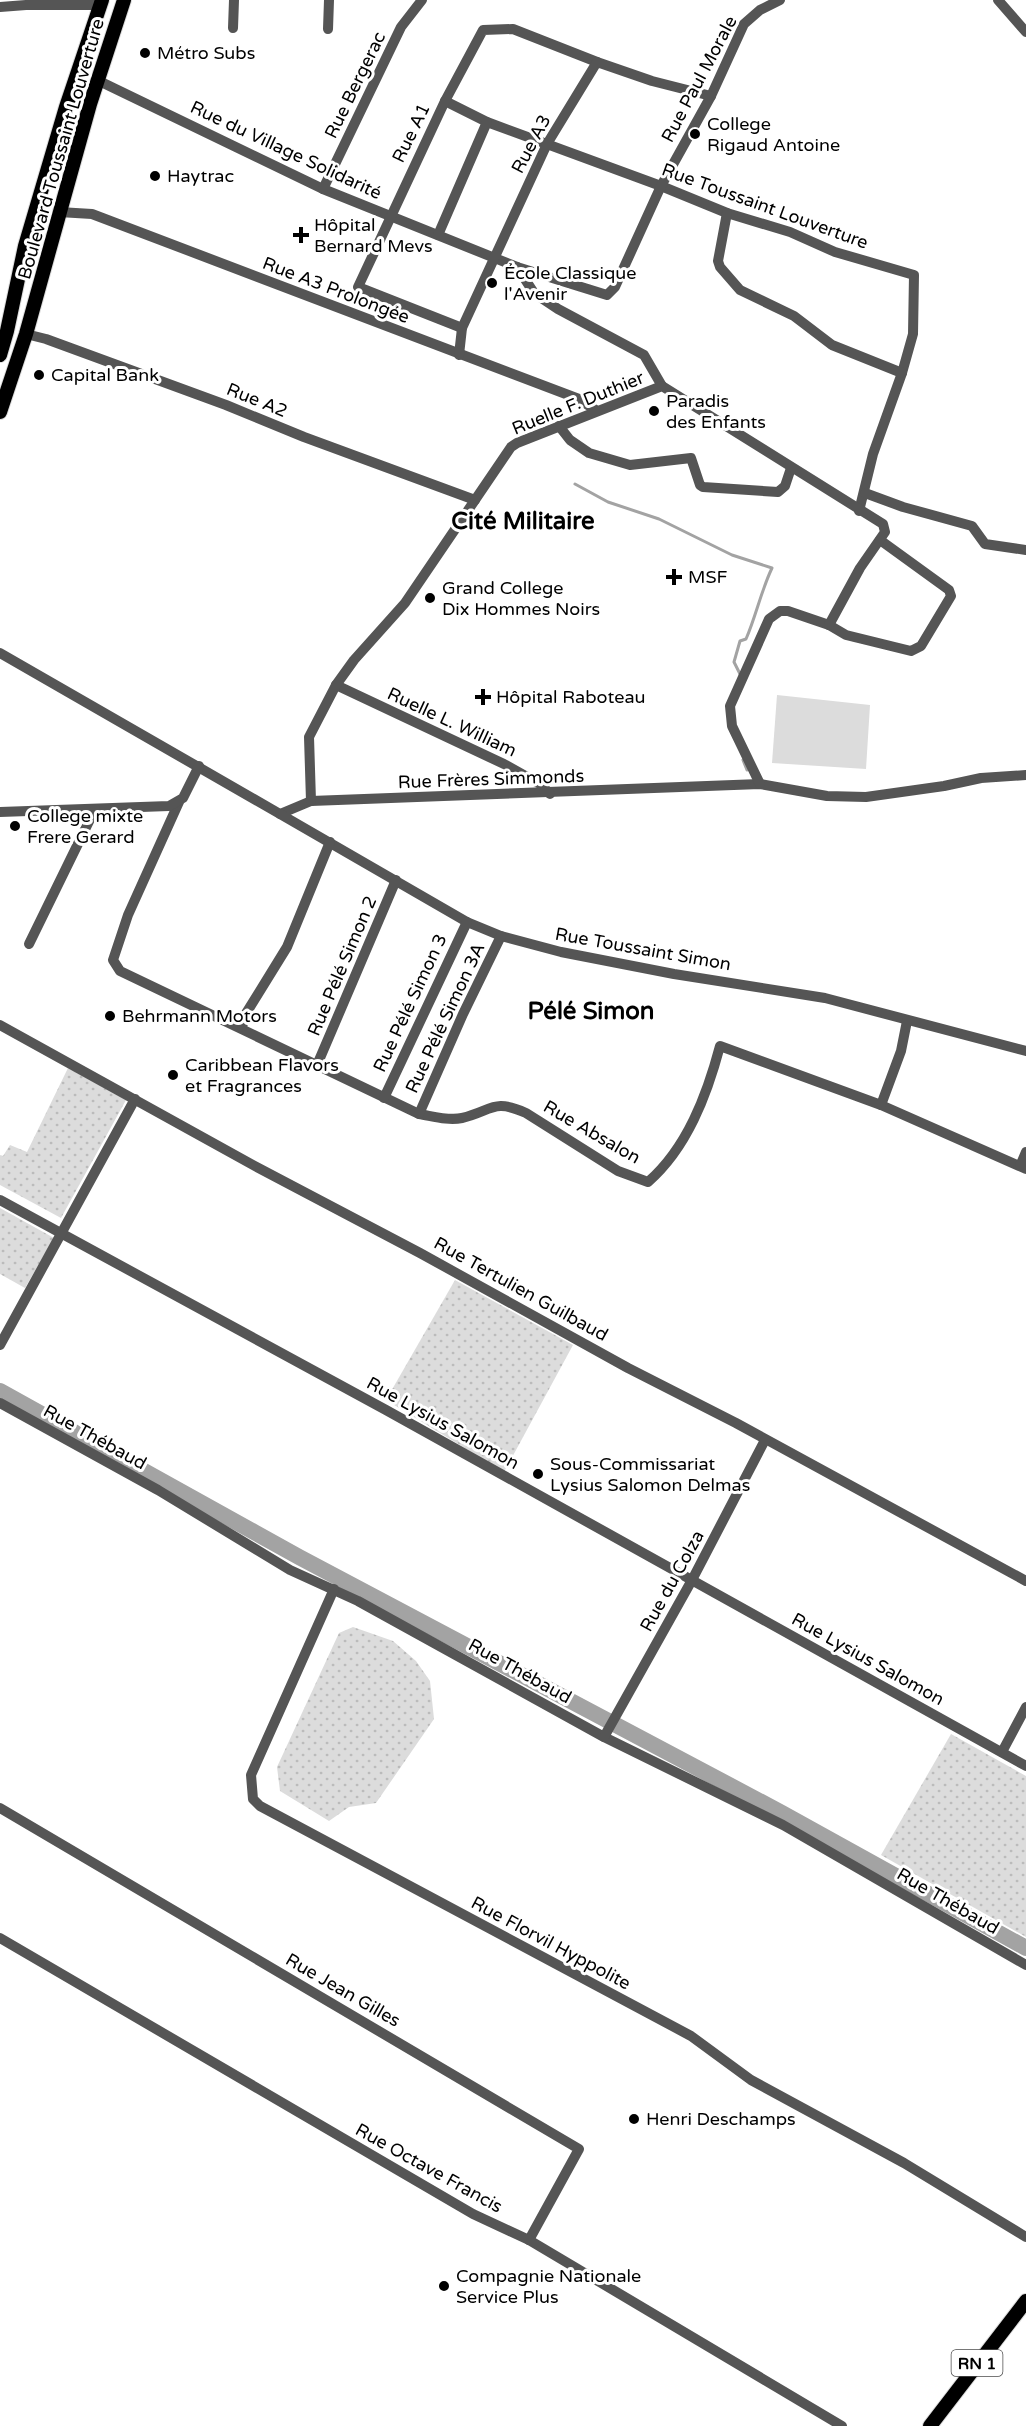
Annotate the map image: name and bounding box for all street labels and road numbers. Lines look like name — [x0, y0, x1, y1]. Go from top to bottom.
street label: Rue Paul Morale — [656, 12, 742, 146]
street label: Boulevard Toussaint Louverture — [13, 16, 109, 282]
street label: Rue Bergerac — [320, 28, 390, 142]
street label: Rue du Village Solidarité — [187, 96, 385, 204]
street label: Rue A1 — [387, 100, 435, 166]
street label: Rue A3 — [506, 111, 556, 177]
street label: Rue Toussaint Louverture — [659, 158, 871, 254]
street label: Rue A3 Prolongée — [259, 252, 413, 328]
street label: Ruelle F. Duthier — [509, 366, 647, 440]
street label: Rue A2 — [223, 378, 291, 422]
street label: Ruelle L. William — [384, 682, 520, 762]
street label: Rue Frères Simmonds — [397, 765, 585, 793]
street label: Rue Pélé Simon 2 — [303, 893, 381, 1039]
street label: Rue Toussaint Simon — [553, 923, 733, 975]
street label: Rue Pélé Simon 3 — [368, 930, 452, 1076]
street label: Rue Pélé Simon 3A — [401, 939, 489, 1097]
street label: Rue Absalon — [540, 1095, 644, 1169]
street label: Rue Tertulien Guilbaud — [430, 1232, 612, 1346]
street label: Rue Lysius Salomon — [363, 1372, 523, 1474]
street label: Rue Thébaud — [40, 1400, 150, 1474]
street label: Rue du Colza — [635, 1527, 709, 1635]
street label: Rue Lysius Salomon — [788, 1608, 948, 1710]
street label: Rue Thébaud — [465, 1634, 575, 1708]
street label: Rue Thébaud — [893, 1863, 1003, 1939]
street label: Rue Florvil Hyppolite — [467, 1892, 635, 1994]
street label: Rue Jean Gilles — [282, 1948, 404, 2032]
street label: Rue Octave Francis — [352, 2118, 506, 2218]
road number: RN 1 — [952, 2350, 1002, 2376]

